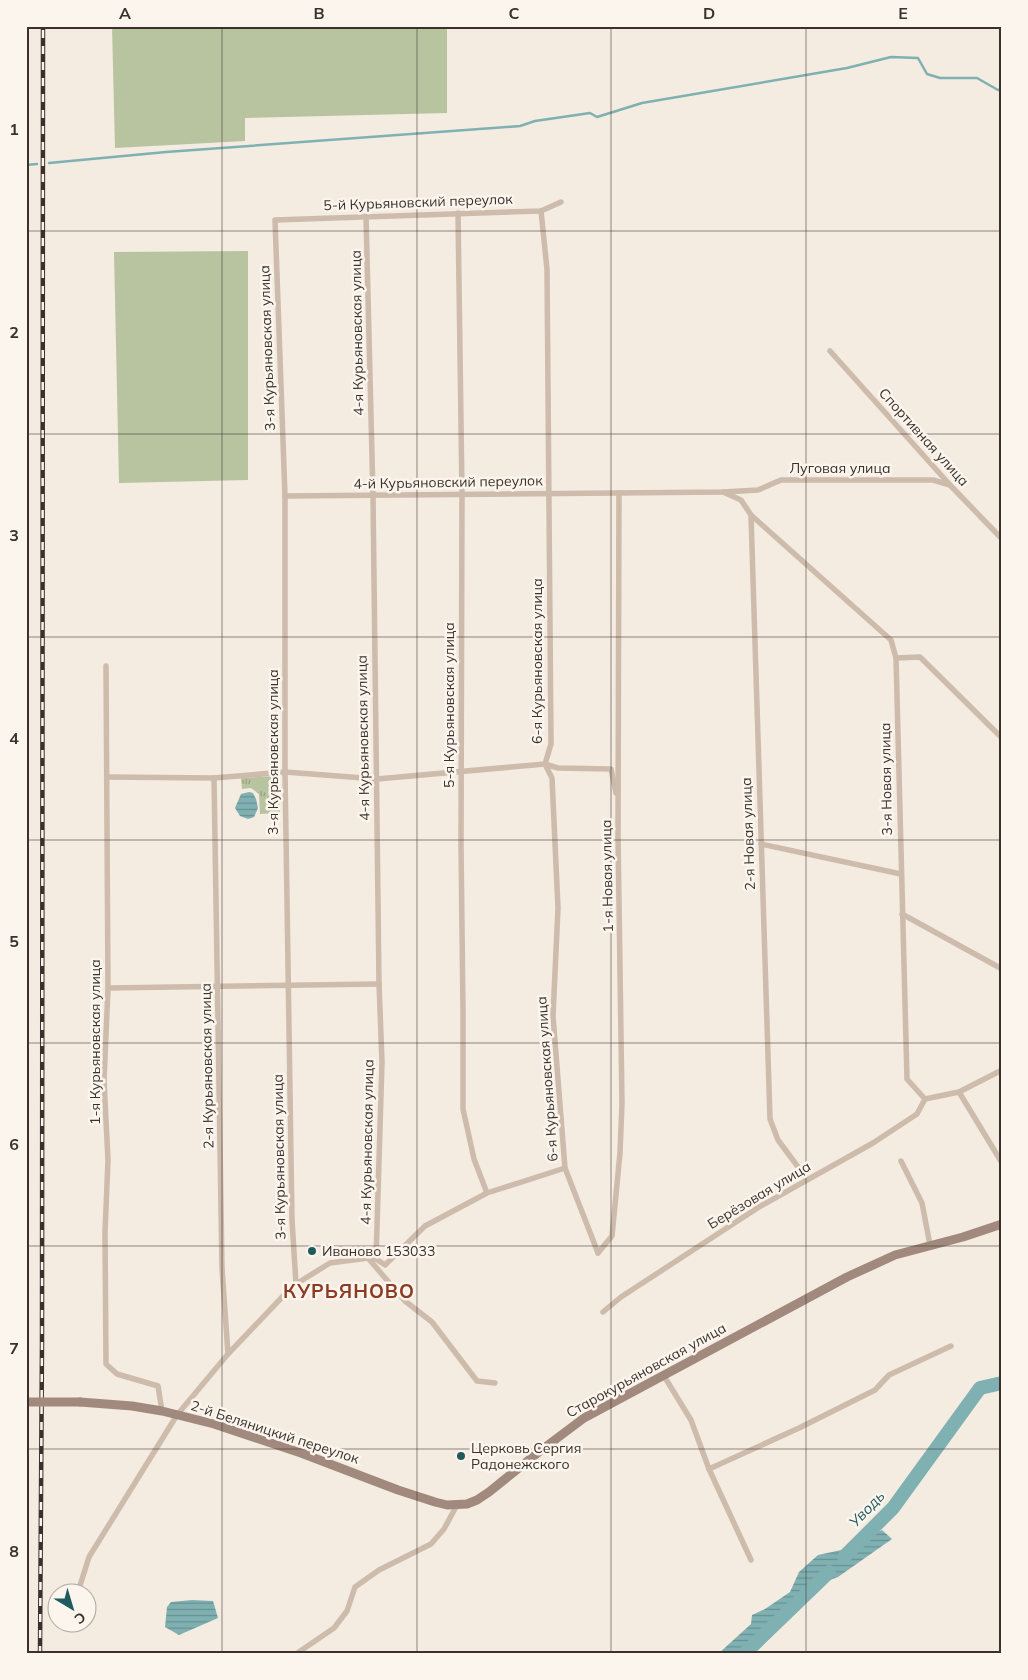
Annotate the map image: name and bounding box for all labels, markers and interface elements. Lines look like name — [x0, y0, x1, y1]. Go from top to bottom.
text: A — [119, 3, 131, 23]
text: B — [313, 3, 325, 23]
text: C — [509, 3, 520, 23]
text: D — [703, 3, 715, 23]
text: E — [898, 3, 908, 23]
text: 1 — [9, 119, 19, 139]
street label: 5-й Курьяновский переулок — [323, 190, 513, 214]
street label: 4-я Курьяновская улица — [347, 250, 367, 416]
street label: 3-я Курьяновская улица — [255, 265, 279, 431]
text: 2 — [9, 322, 19, 342]
street label: Спортивная улица — [875, 384, 973, 490]
street label: Луговая улица — [789, 459, 891, 477]
street label: 4-й Курьяновский переулок — [353, 471, 543, 493]
text: 3 — [9, 525, 19, 545]
street label: 6-я Курьяновская улица — [528, 578, 546, 744]
street label: 5-я Курьяновская улица — [440, 622, 458, 788]
street label: 4-я Курьяновская улица — [353, 655, 373, 821]
street label: 3-я Курьяновская улица — [264, 669, 282, 835]
street label: 3-я Новая улица — [876, 722, 896, 836]
text: 4 — [9, 728, 19, 748]
street label: 2-я Новая улица — [737, 777, 759, 891]
street label: 1-я Новая улица — [597, 819, 617, 933]
text: 5 — [9, 931, 19, 951]
street label: 1-я Курьяновская улица — [86, 959, 104, 1125]
street label: 2-я Курьяновская улица — [197, 983, 217, 1149]
street label: 6-я Курьяновская улица — [532, 996, 562, 1162]
street label: 4-я Курьяновская улица — [357, 1059, 377, 1225]
street label: 3-я Курьяновская улица — [269, 1074, 289, 1240]
text: 6 — [9, 1134, 19, 1154]
street label: Берёзовая улица — [704, 1157, 814, 1233]
place label: Иваново 153033 — [322, 1242, 435, 1260]
marker: Иваново 153033 — [306, 1245, 318, 1257]
district label: КУРЬЯНОВО — [283, 1279, 415, 1303]
street label: Старокурьяновская улица — [563, 1319, 729, 1421]
text: 7 — [9, 1338, 19, 1358]
street label: 2-й Беляницкий переулок — [189, 1396, 362, 1468]
place label: Церковь Сергия Радонежского — [471, 1439, 581, 1473]
marker: Церковь Сергия Радонежского — [455, 1450, 467, 1462]
water label: Уводь — [845, 1486, 889, 1531]
text: 8 — [9, 1541, 19, 1561]
north arrow — [48, 1582, 98, 1632]
text: С — [71, 1608, 89, 1628]

